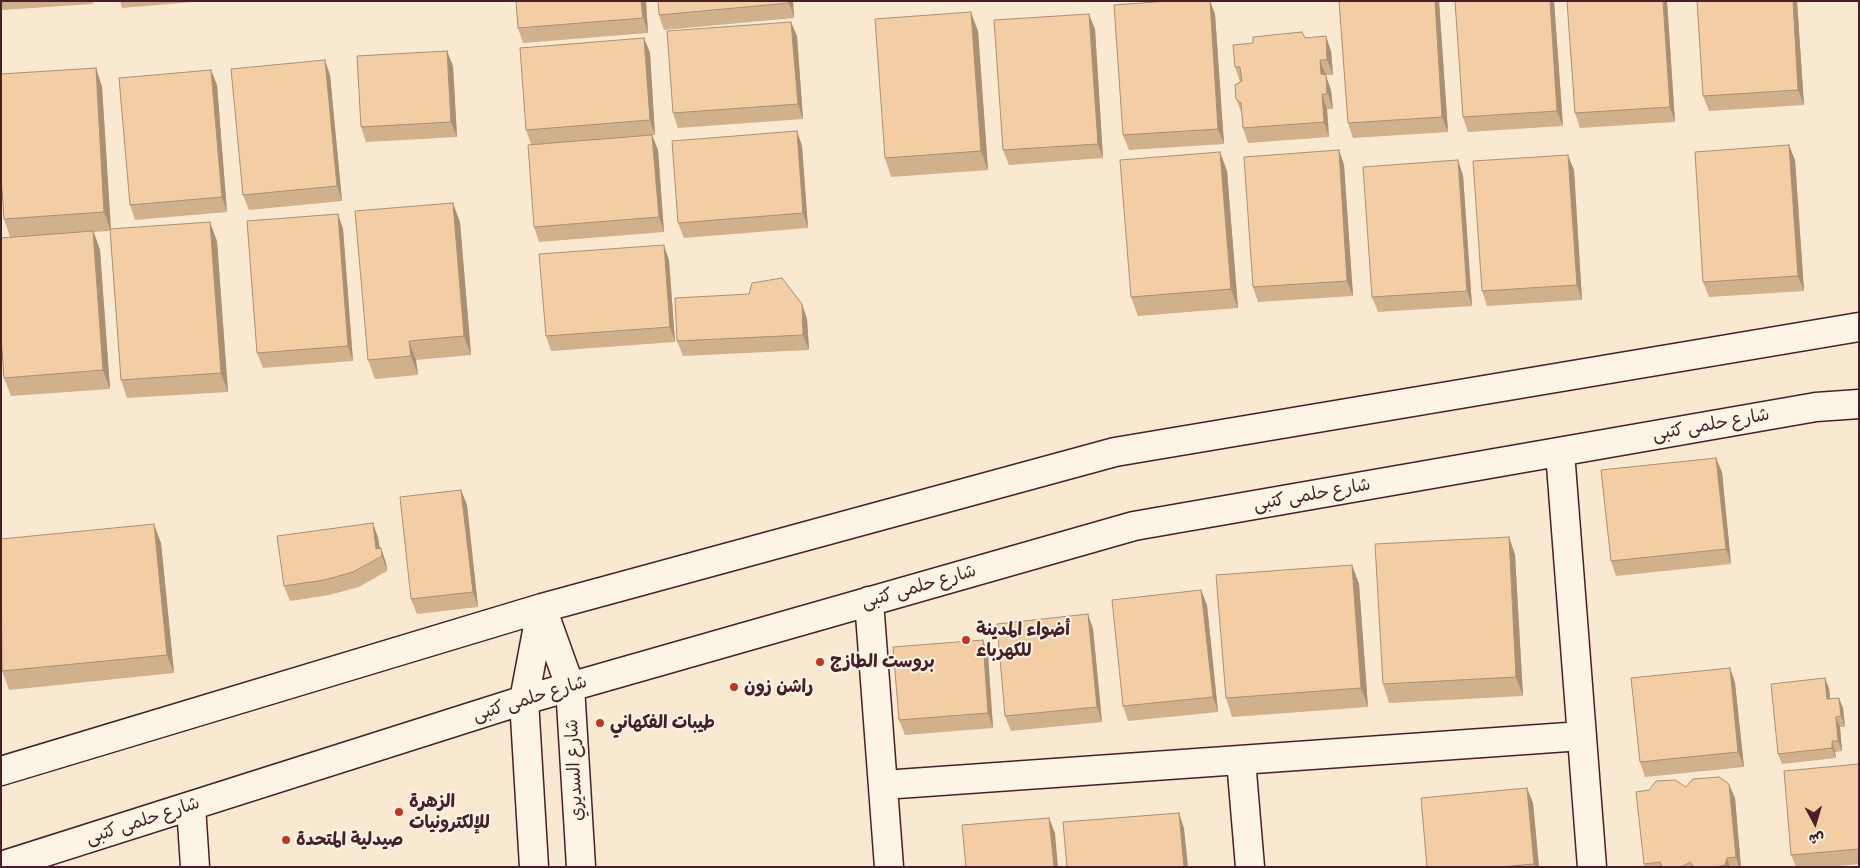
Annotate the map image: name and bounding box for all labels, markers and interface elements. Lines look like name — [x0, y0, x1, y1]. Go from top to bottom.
street label: شارع حلمى كتبى — [1651, 404, 1771, 446]
street label: شارع حلمى كتبى — [1252, 474, 1372, 516]
street label: شارع حلمى كتبى — [859, 560, 979, 614]
place label: أضواء المدينة للكهرباء — [976, 619, 1070, 662]
marker: أضواء المدينة للكهرباء — [960, 634, 972, 646]
place label: بروست الطازج — [830, 651, 935, 673]
marker: بروست الطازج — [814, 656, 826, 668]
street label: شارع حلمى كتبى — [470, 671, 590, 727]
place label: راشن زون — [744, 676, 813, 698]
marker: راشن زون — [728, 681, 740, 693]
place label: طيبات الفكهاني — [610, 712, 715, 734]
marker: طيبات الفكهاني — [594, 717, 606, 729]
street label: شارع السديري — [562, 718, 588, 822]
place label: الزهرة للإلكترونيات — [409, 791, 490, 834]
street label: شارع حلمى كتبى — [83, 792, 203, 850]
north arrow — [1790, 798, 1840, 848]
marker: الزهرة للإلكترونيات — [393, 806, 405, 818]
place label: صيدلية المتحدة — [296, 829, 403, 851]
text: ش — [1808, 829, 1825, 848]
marker: صيدلية المتحدة — [280, 834, 292, 846]

